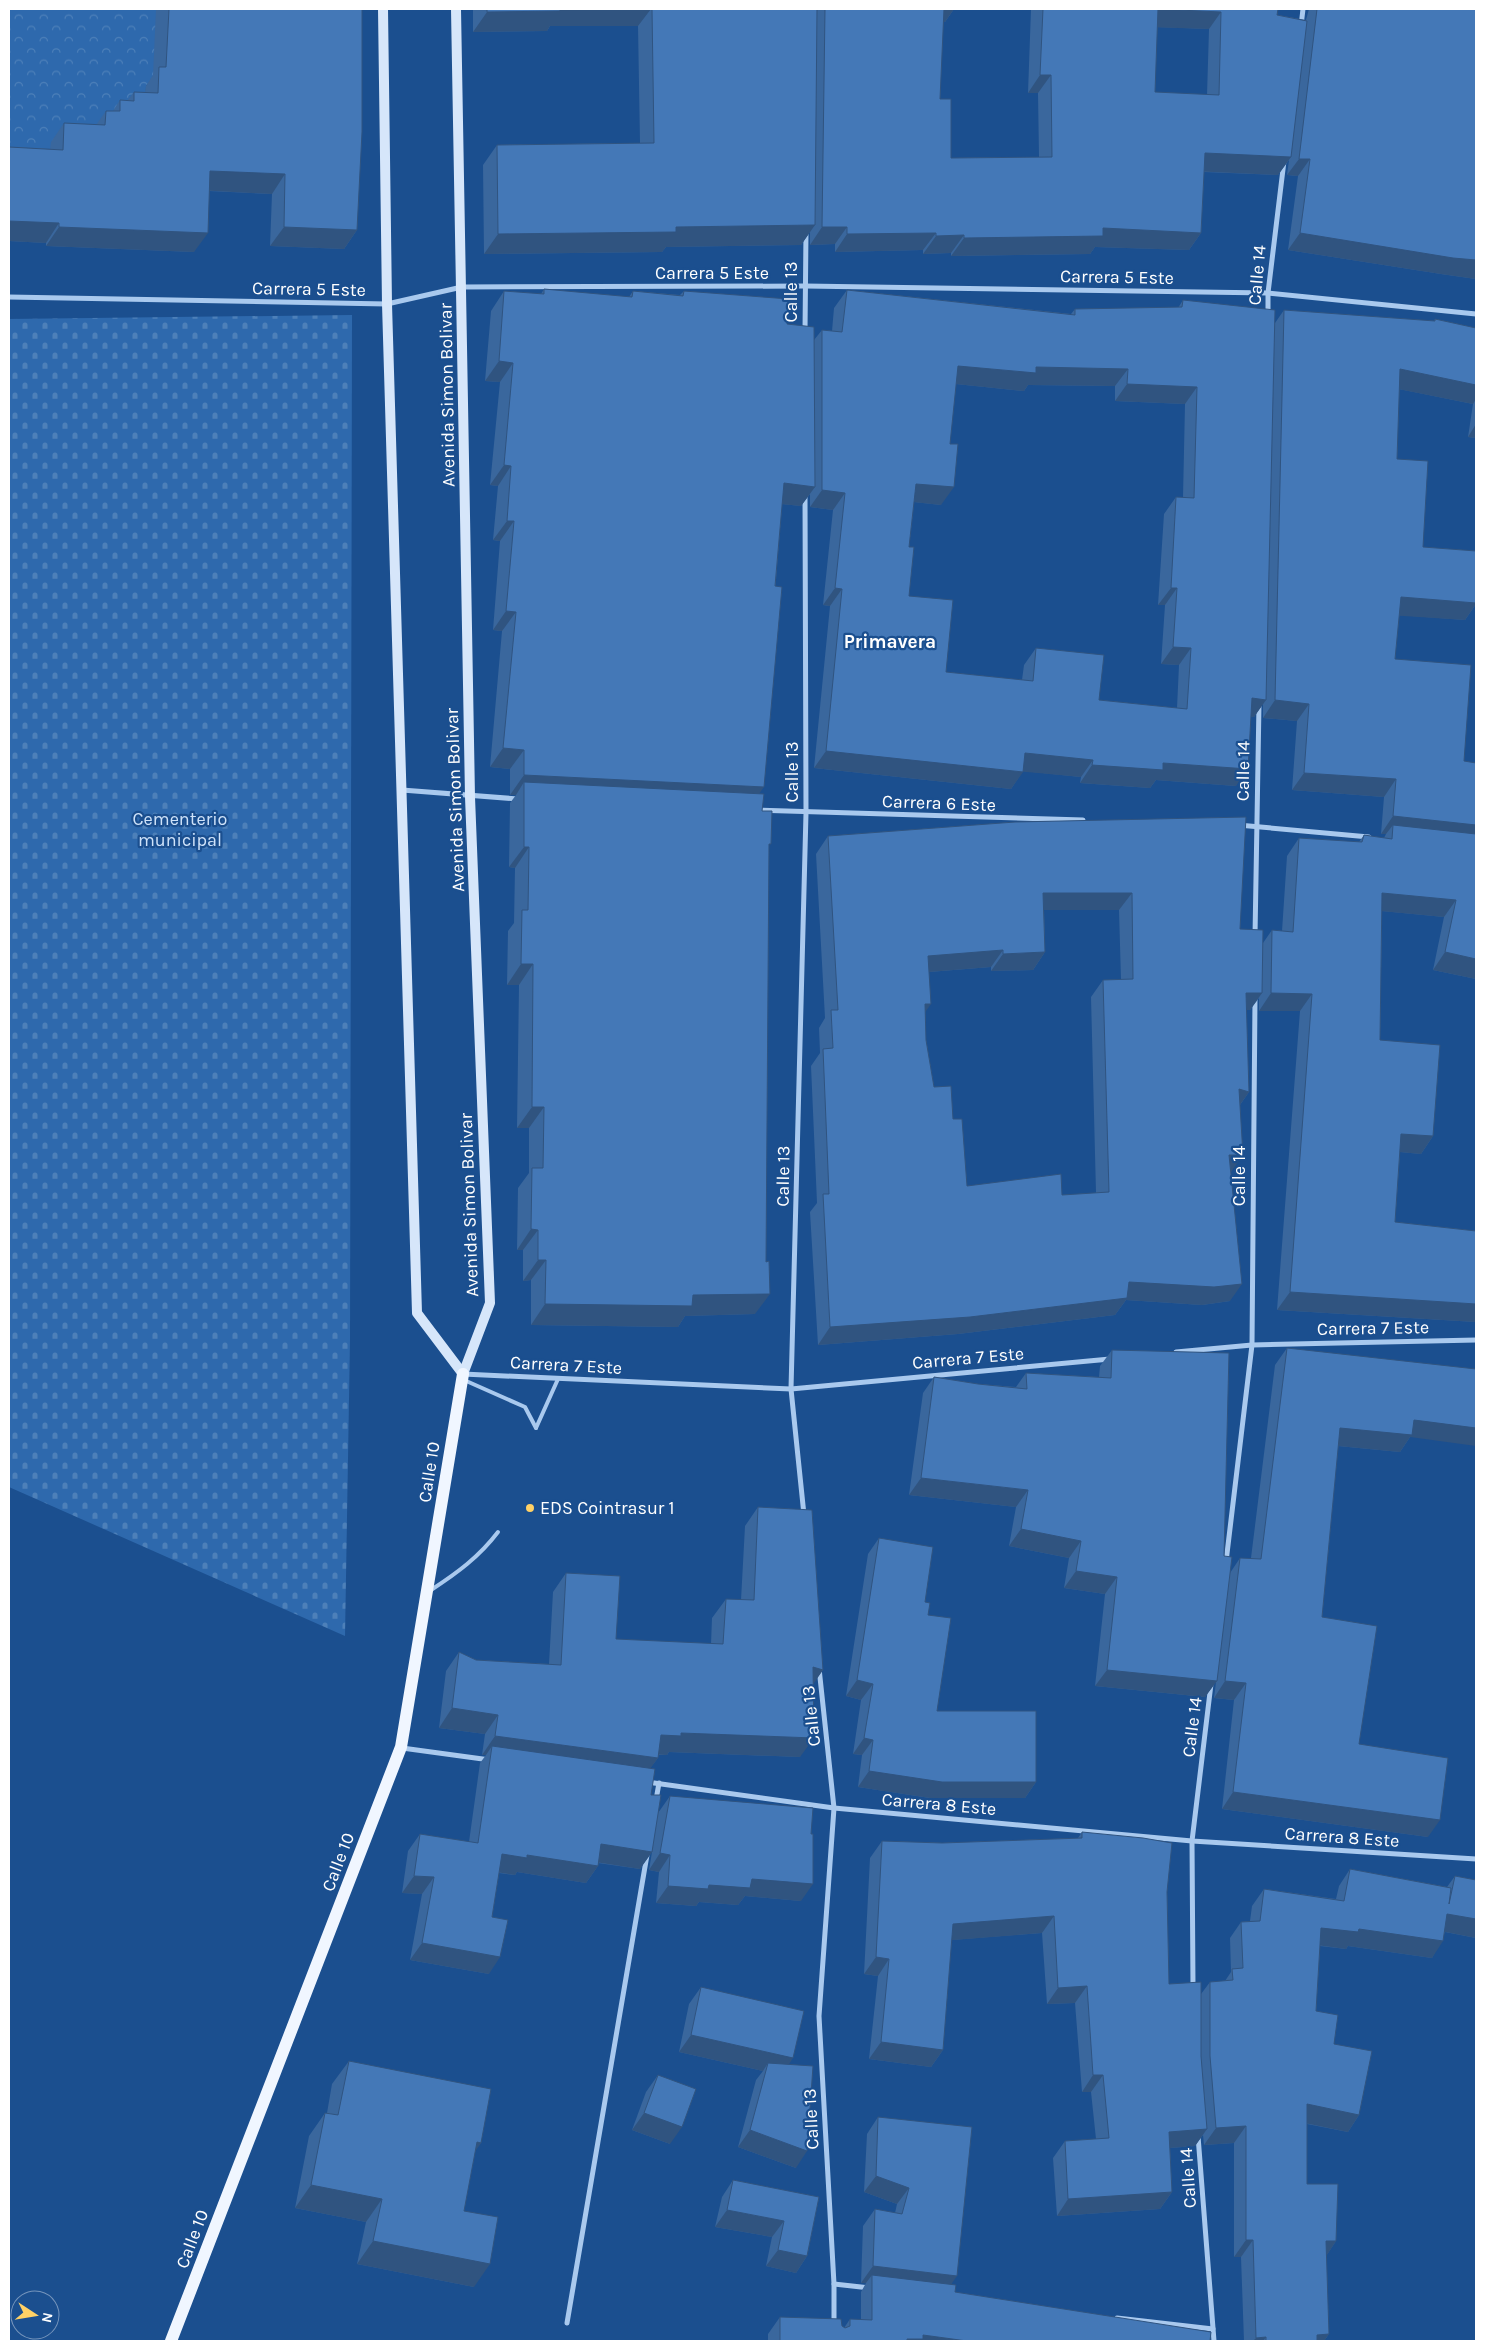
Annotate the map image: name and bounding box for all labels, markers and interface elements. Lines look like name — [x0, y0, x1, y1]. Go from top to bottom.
street label: Calle 14 — [1243, 244, 1271, 306]
street label: Calle 13 — [780, 261, 802, 323]
street label: Carrera 5 Este — [655, 262, 769, 284]
street label: Carrera 5 Este — [1060, 265, 1174, 289]
street label: Carrera 5 Este — [252, 277, 366, 301]
street label: Avenida Simon Bolivar — [434, 302, 460, 487]
district label: Primavera — [844, 631, 936, 653]
street label: Avenida Simon Bolivar — [441, 707, 469, 892]
street label: Calle 13 — [781, 741, 803, 803]
street label: Calle 14 — [1231, 741, 1255, 801]
street label: Carrera 6 Este — [882, 790, 996, 816]
park label: Cementerio municipal — [133, 808, 227, 851]
street label: Avenida Simon Bolivar — [455, 1112, 483, 1297]
street label: Calle 13 — [771, 1145, 795, 1207]
street label: Calle 14 — [1228, 1146, 1250, 1206]
street label: Carrera 7 Este — [1317, 1316, 1429, 1340]
street label: Carrera 7 Este — [911, 1342, 1025, 1374]
street label: Carrera 7 Este — [509, 1351, 623, 1379]
street label: Calle 10 — [413, 1440, 445, 1504]
place label: EDS Cointrasur 1 — [540, 1497, 675, 1519]
marker: EDS Cointrasur 1 — [524, 1502, 536, 1514]
street label: Calle 13 — [797, 1684, 825, 1748]
street label: Calle 14 — [1177, 1696, 1207, 1758]
street label: Carrera 8 Este — [881, 1788, 997, 1820]
street label: Carrera 8 Este — [1284, 1822, 1400, 1852]
street label: Calle 10 — [317, 1829, 359, 1895]
street label: Calle 13 — [798, 2088, 824, 2150]
street label: Calle 14 — [1175, 2147, 1201, 2209]
street label: Calle 10 — [171, 2206, 213, 2272]
north arrow — [10, 2290, 60, 2340]
text: N — [38, 2311, 57, 2324]

